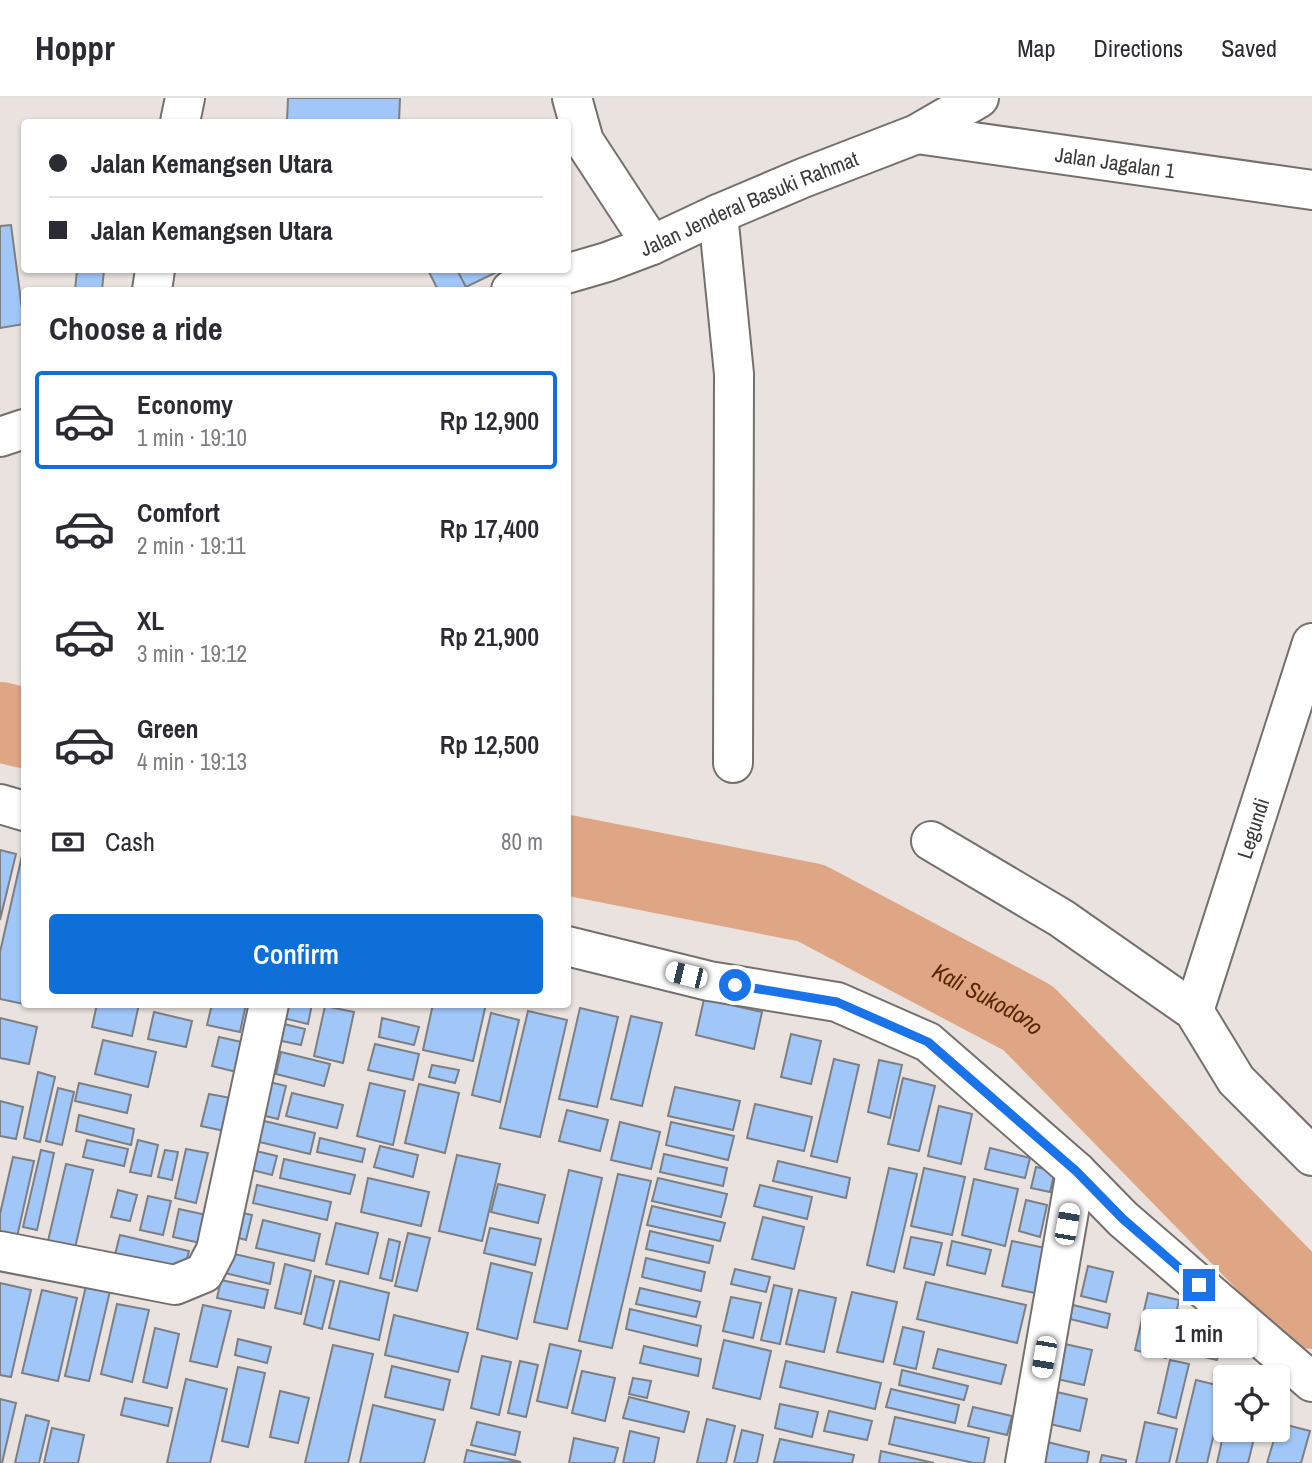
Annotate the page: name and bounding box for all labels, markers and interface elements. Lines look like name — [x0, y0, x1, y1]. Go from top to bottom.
text: Hoppr — [35, 26, 115, 70]
text: Map — [1017, 32, 1055, 64]
text: Directions — [1093, 32, 1183, 64]
text: Saved — [1221, 32, 1277, 64]
street label: Jalan Jagalan 1 — [1053, 139, 1177, 185]
street label: Jalan Jenderal Basuki Rahmat — [636, 144, 863, 263]
text: Jalan Kemangsen Utara — [91, 146, 333, 181]
text: Jalan Kemangsen Utara — [91, 213, 333, 248]
text: Choose a ride — [49, 307, 223, 350]
text: Economy — [137, 387, 233, 422]
icon: car — [53, 389, 116, 452]
text: Rp 12,900 — [440, 403, 539, 438]
text: 1 min · 19:10 — [137, 422, 247, 453]
text: Comfort — [137, 495, 220, 530]
icon: car — [53, 497, 116, 560]
text: Rp 17,400 — [440, 511, 539, 546]
text: 2 min · 19:11 — [137, 530, 246, 561]
text: XL — [137, 603, 164, 638]
icon: car — [53, 605, 116, 668]
text: Rp 21,900 — [440, 619, 539, 654]
text: 3 min · 19:12 — [137, 638, 247, 669]
text: Green — [137, 711, 199, 746]
icon: car — [53, 713, 116, 776]
text: Rp 12,500 — [440, 727, 539, 762]
text: 4 min · 19:13 — [137, 746, 247, 777]
street label: Legundi — [1229, 794, 1276, 862]
icon: cash — [49, 823, 87, 861]
text: Cash — [105, 824, 155, 859]
text: 80 m — [501, 826, 543, 857]
button: Confirm — [49, 914, 543, 994]
water label: Kali Sukodono — [927, 955, 1051, 1041]
car — [664, 960, 709, 990]
route start — [719, 969, 751, 1001]
car — [1054, 1201, 1081, 1247]
route end — [1183, 1269, 1215, 1301]
callout: 1 min — [1141, 1310, 1257, 1358]
text: 1 min — [1175, 1318, 1223, 1349]
car — [1031, 1334, 1058, 1380]
map controls — [1213, 1365, 1290, 1442]
button: locate — [1213, 1365, 1290, 1442]

